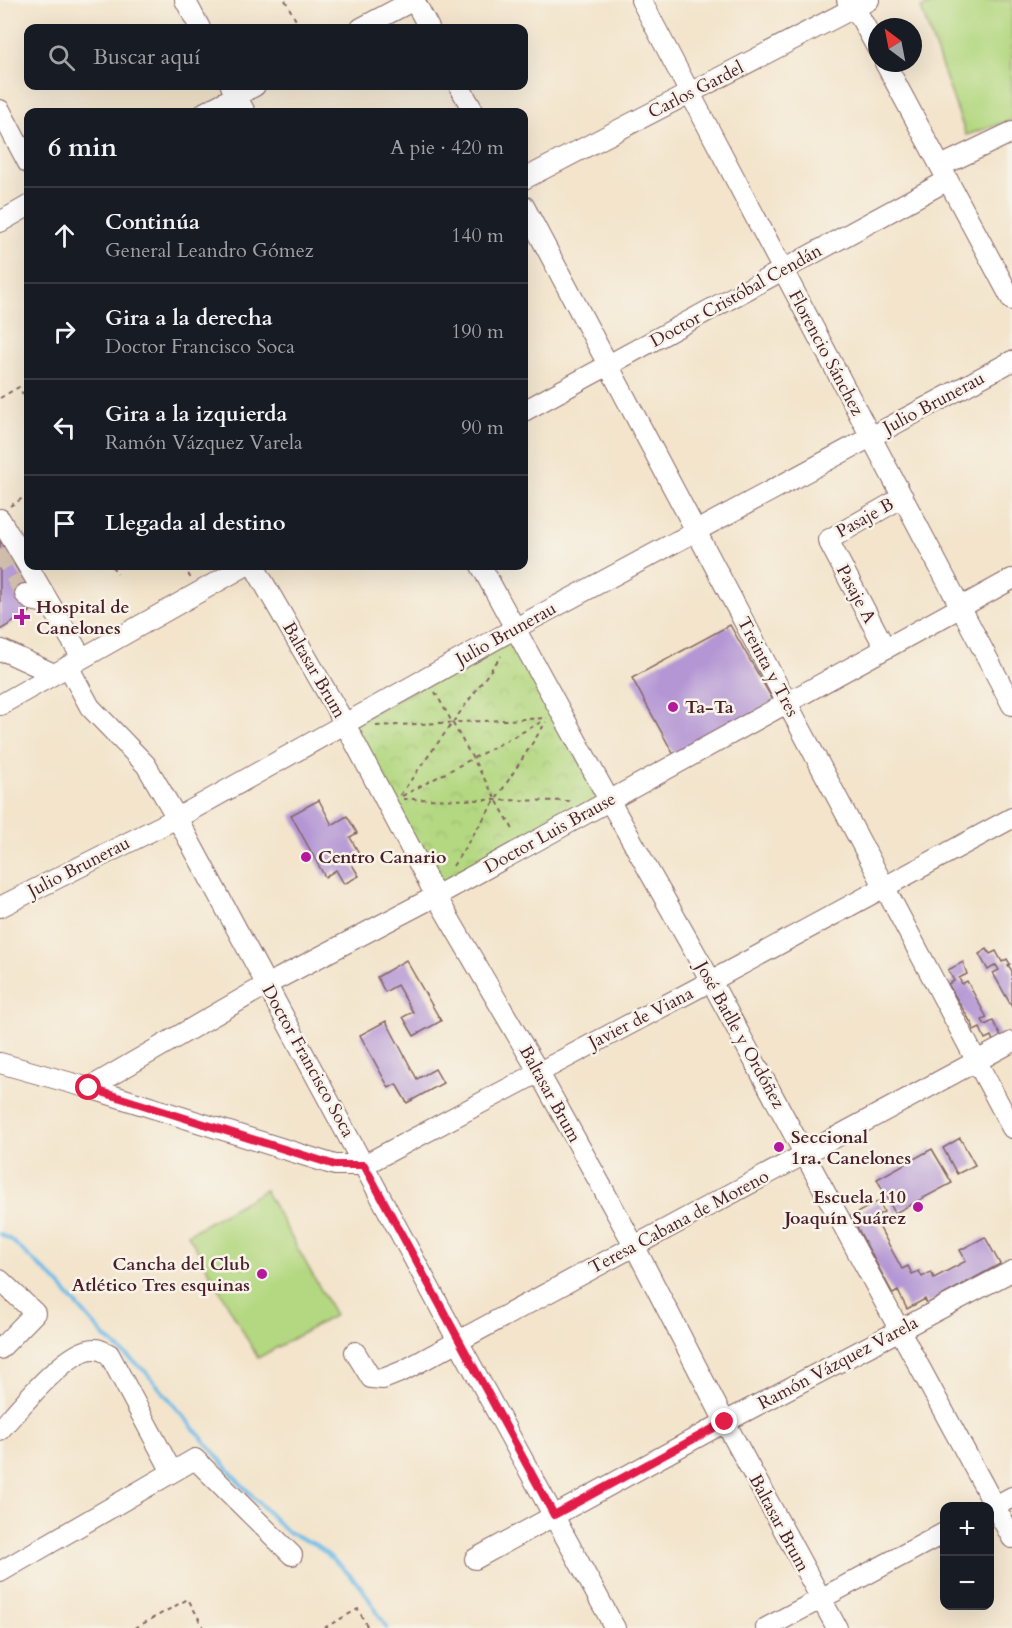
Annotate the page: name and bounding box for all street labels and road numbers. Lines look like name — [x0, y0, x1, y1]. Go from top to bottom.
street label: Carlos Gardel — [644, 55, 748, 125]
street label: Doctor Cristóbal Cendán — [646, 238, 827, 354]
street label: Florencio Sánchez — [782, 286, 870, 420]
street label: Julio Brunerau — [876, 366, 989, 442]
street label: Pasaje B — [832, 492, 898, 544]
street label: Pasaje A — [830, 560, 882, 628]
street label: Julio Brunerau — [449, 596, 561, 673]
street label: Treinta y Tres — [731, 613, 805, 721]
street label: Baltasar Brum — [276, 617, 352, 723]
street label: Doctor Luis Brause — [480, 787, 620, 879]
street label: Julio Brunerau — [21, 831, 134, 905]
street label: José Batlle y Ordóñez — [688, 954, 791, 1113]
street label: Doctor Francisco Soca — [256, 980, 360, 1142]
street label: Javier de Viana — [582, 981, 698, 1056]
street label: Baltasar Brum — [513, 1041, 587, 1148]
street label: Teresa Cabana de Moreno — [585, 1164, 774, 1280]
street label: Ramón Vázquez Varela — [754, 1310, 923, 1416]
street label: Baltasar Brum — [743, 1470, 816, 1577]

